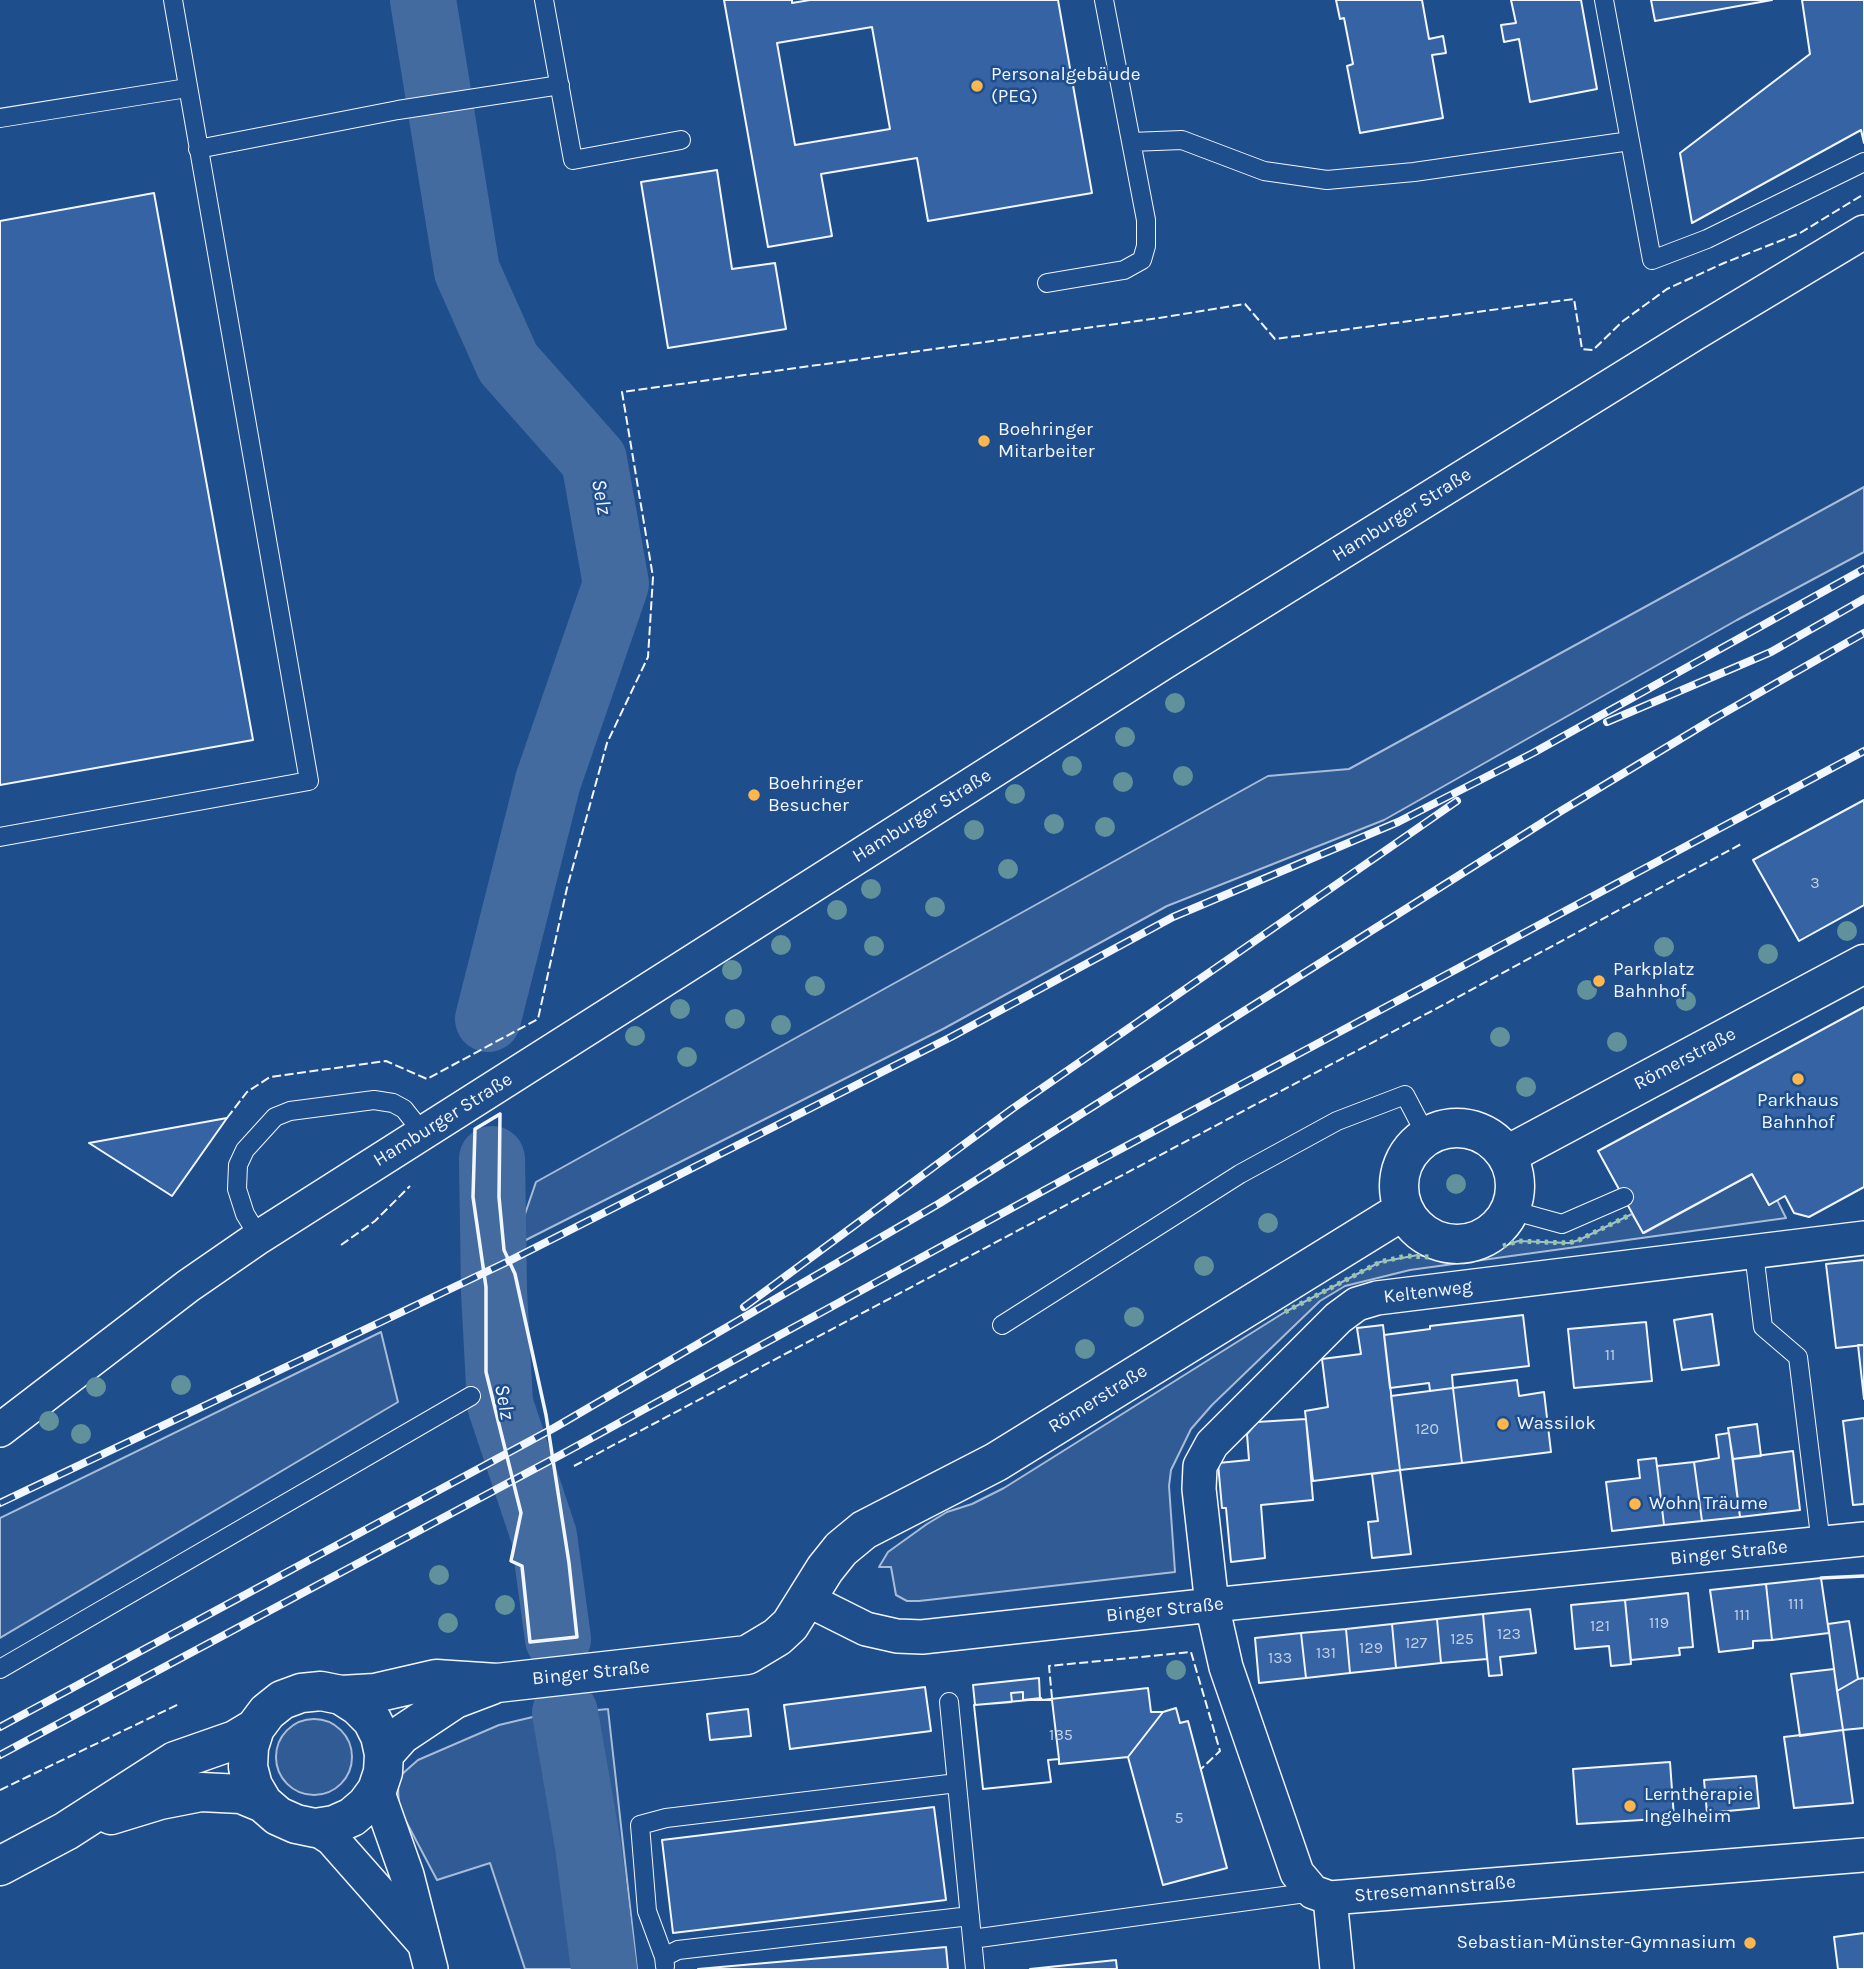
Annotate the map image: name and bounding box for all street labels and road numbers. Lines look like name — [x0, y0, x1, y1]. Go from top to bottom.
street label: Hamburger Straße — [1328, 463, 1476, 567]
street label: Hamburger Straße — [848, 764, 996, 868]
street label: Römerstraße — [1630, 1023, 1740, 1095]
street label: Hamburger Straße — [369, 1068, 517, 1172]
street label: Keltenweg — [1382, 1275, 1474, 1309]
street label: Römerstraße — [1044, 1360, 1152, 1438]
street label: Binger Straße — [1669, 1535, 1789, 1571]
street label: Binger Straße — [1105, 1592, 1225, 1628]
street label: Binger Straße — [531, 1655, 651, 1691]
street label: Stresemannstraße — [1353, 1871, 1517, 1907]

